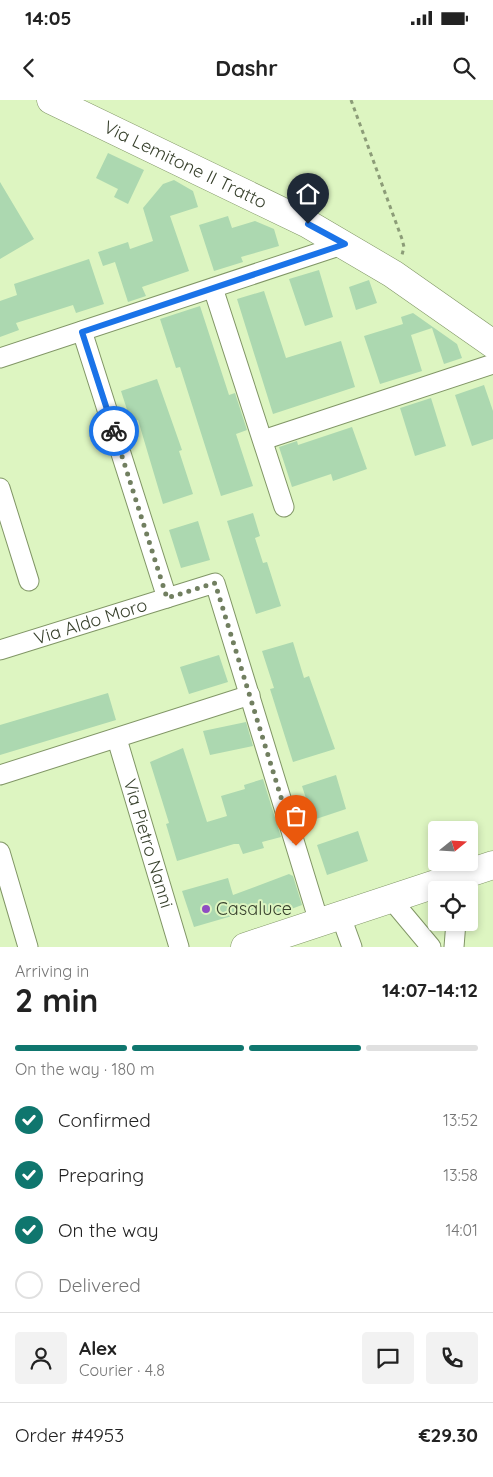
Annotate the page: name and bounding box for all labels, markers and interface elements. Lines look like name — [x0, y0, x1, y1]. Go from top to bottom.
text: 14:05 — [25, 6, 71, 30]
icon: back — [15, 54, 43, 82]
text: Dashr — [215, 54, 278, 82]
icon: search — [450, 54, 478, 82]
street label: Via Lemitone II Tratto — [100, 115, 271, 213]
pin — [287, 173, 329, 224]
icon: home — [294, 180, 322, 208]
courier — [89, 406, 139, 456]
icon: bike — [100, 417, 128, 445]
street label: Via Aldo Moro — [31, 593, 150, 650]
street label: Via Pietro Nanni — [119, 776, 179, 911]
pin — [275, 795, 317, 846]
icon: bag — [282, 802, 310, 830]
north arrow — [428, 821, 478, 871]
map controls — [428, 821, 478, 931]
button: locate — [428, 881, 478, 931]
place label: Casaluce — [216, 897, 292, 920]
marker: Casaluce — [200, 903, 212, 915]
text: Arriving in — [15, 961, 89, 981]
text: 14:07–14:12 — [382, 978, 478, 1002]
text: 2 min — [15, 980, 98, 1020]
text: On the way · 180 m — [15, 1059, 155, 1079]
icon: check — [15, 1106, 43, 1134]
text: Confirmed — [58, 1108, 151, 1132]
text: 13:52 — [443, 1110, 478, 1130]
icon: check — [15, 1161, 43, 1189]
text: Preparing — [58, 1163, 144, 1187]
text: 13:58 — [443, 1165, 478, 1185]
icon: check — [15, 1216, 43, 1244]
text: On the way — [58, 1218, 159, 1242]
text: 14:01 — [445, 1220, 478, 1240]
text: Delivered — [58, 1273, 141, 1297]
button: person — [15, 1332, 67, 1384]
button: chat — [362, 1332, 414, 1384]
button: phone — [426, 1332, 478, 1384]
text: Alex — [79, 1336, 117, 1360]
text: Courier · 4.8 — [79, 1360, 165, 1380]
text: Order #4953 — [15, 1423, 124, 1447]
text: €29.30 — [419, 1423, 478, 1447]

